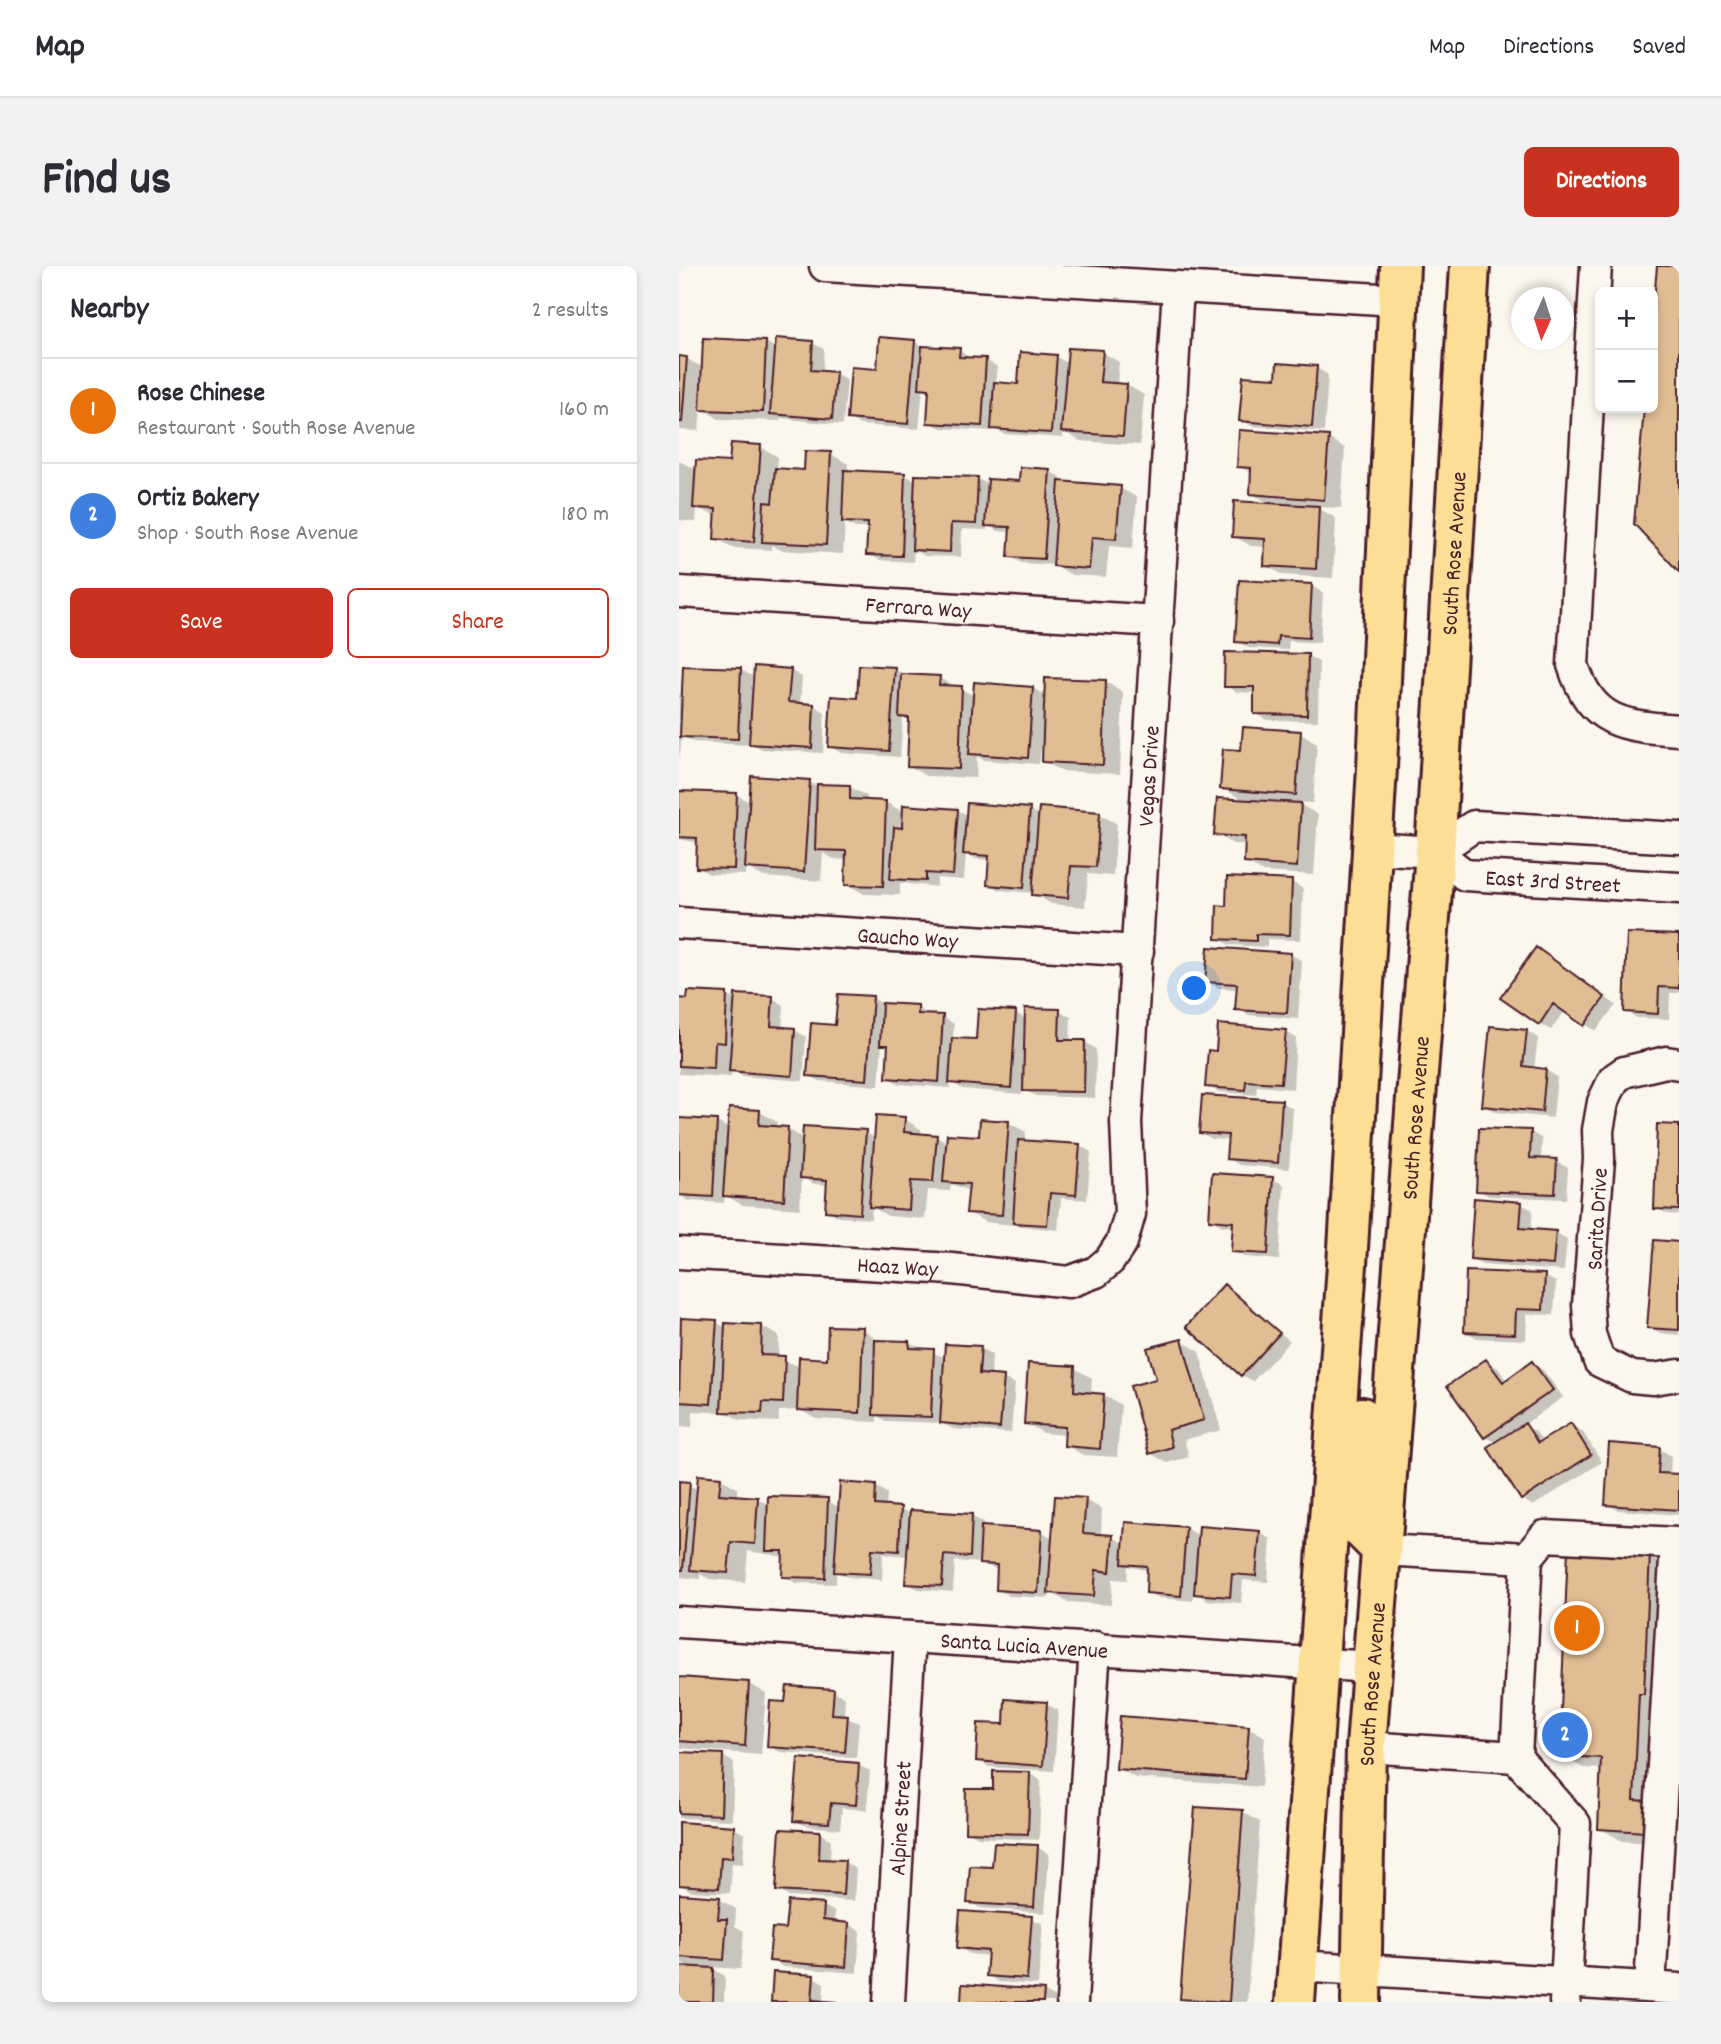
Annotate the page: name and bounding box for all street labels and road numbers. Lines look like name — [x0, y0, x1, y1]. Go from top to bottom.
street label: South Rose Avenue — [1435, 471, 1478, 636]
street label: Ferrara Way — [864, 590, 973, 630]
street label: Vegas Drive — [1131, 725, 1171, 828]
street label: East 3rd Street — [1484, 863, 1621, 904]
street label: Gaucho Way — [856, 921, 959, 960]
street label: South Rose Avenue — [1395, 1035, 1441, 1201]
street label: Sarita Drive — [1580, 1167, 1619, 1271]
street label: Haaz Way — [856, 1250, 939, 1288]
street label: South Rose Avenue — [1353, 1601, 1397, 1767]
street label: Santa Lucia Avenue — [939, 1626, 1109, 1670]
street label: Alpine Street — [883, 1760, 923, 1877]

